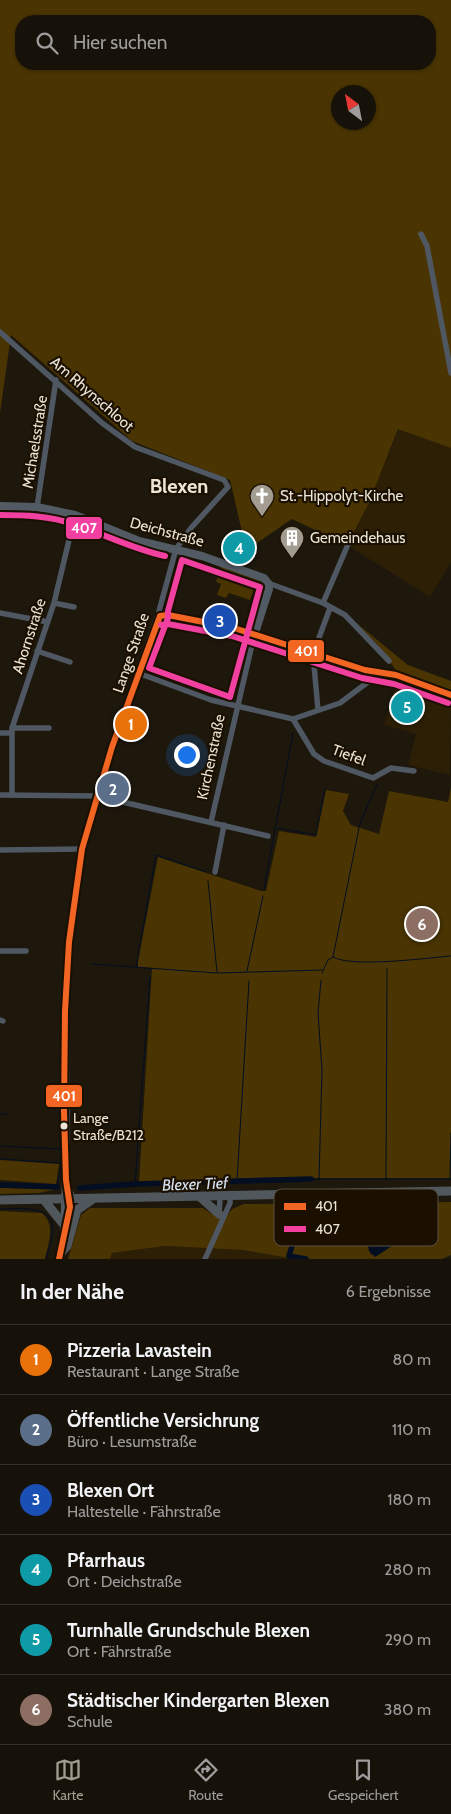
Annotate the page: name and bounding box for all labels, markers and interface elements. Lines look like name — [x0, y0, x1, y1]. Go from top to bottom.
search box — [15, 15, 436, 70]
icon: search — [33, 29, 61, 57]
text: Hier suchen — [73, 31, 167, 54]
north arrow — [331, 85, 376, 130]
street label: Am Rhynschloot — [47, 353, 137, 435]
street label: Michaelsstraße — [19, 394, 51, 490]
district label: Blexen — [150, 474, 208, 498]
church icon: St.-Hippolyt-Kirche — [249, 483, 275, 517]
place label: St.-Hippolyt-Kirche — [280, 487, 404, 505]
street label: Deichstraße — [128, 513, 206, 551]
line badge: 407 — [65, 516, 103, 540]
text: 407 — [71, 519, 98, 537]
building icon: Gemeindehaus — [279, 525, 305, 559]
pin: 4 — [223, 529, 255, 567]
place label: Gemeindehaus — [310, 529, 406, 547]
street label: Ahornstraße — [8, 596, 50, 676]
pin: 3 — [204, 602, 236, 640]
street label: Lange Straße — [109, 610, 153, 695]
line badge: 401 — [287, 639, 325, 663]
text: 401 — [294, 642, 318, 660]
pin: 5 — [391, 688, 423, 726]
pin: 1 — [115, 705, 147, 743]
street label: Kirchenstraße — [193, 712, 229, 801]
street label: Tiefel — [330, 741, 369, 770]
your location — [174, 742, 200, 768]
pin: 2 — [97, 770, 129, 808]
pin: 6 — [406, 905, 438, 943]
line badge: 401 — [45, 1084, 83, 1108]
text: 401 — [52, 1087, 76, 1105]
place label: Lange Straße/B212 — [73, 1109, 144, 1144]
marker: Lange Straße/B212 — [59, 1121, 69, 1131]
water label: Blexer Tief — [162, 1173, 229, 1195]
legend — [274, 1189, 438, 1246]
text: 401 — [315, 1197, 337, 1215]
text: 407 — [315, 1220, 340, 1238]
text: In der Nähe — [20, 1279, 124, 1304]
text: 6 Ergebnisse — [346, 1282, 431, 1301]
text: Pizzeria Lavastein — [67, 1339, 212, 1362]
text: 1 — [33, 1350, 39, 1369]
text: 80 m — [393, 1350, 431, 1369]
text: Restaurant · Lange Straße — [67, 1362, 239, 1381]
text: Öffentliche Versichrung — [67, 1409, 259, 1432]
text: 2 — [32, 1420, 40, 1439]
text: 110 m — [392, 1420, 431, 1439]
text: Büro · Lesumstraße — [67, 1432, 197, 1451]
text: Blexen Ort — [67, 1479, 154, 1502]
text: 3 — [32, 1490, 40, 1509]
text: 180 m — [387, 1490, 431, 1509]
text: Haltestelle · Fährstraße — [67, 1502, 221, 1521]
text: Pfarrhaus — [67, 1549, 145, 1572]
text: 4 — [31, 1560, 41, 1579]
text: 280 m — [384, 1560, 431, 1579]
text: Ort · Deichstraße — [67, 1572, 182, 1591]
text: Turnhalle Grundschule Blexen — [67, 1619, 310, 1642]
text: 5 — [32, 1630, 40, 1649]
text: 290 m — [385, 1630, 431, 1649]
text: Ort · Fährstraße — [67, 1642, 172, 1661]
text: Städtischer Kindergarten Blexen — [67, 1689, 330, 1712]
text: 6 — [32, 1700, 41, 1719]
text: 380 m — [384, 1700, 431, 1719]
text: Schule — [67, 1712, 113, 1731]
tab: Karte — [52, 1756, 83, 1804]
tab: Route — [188, 1756, 223, 1804]
tab: Gespeichert — [328, 1756, 399, 1804]

